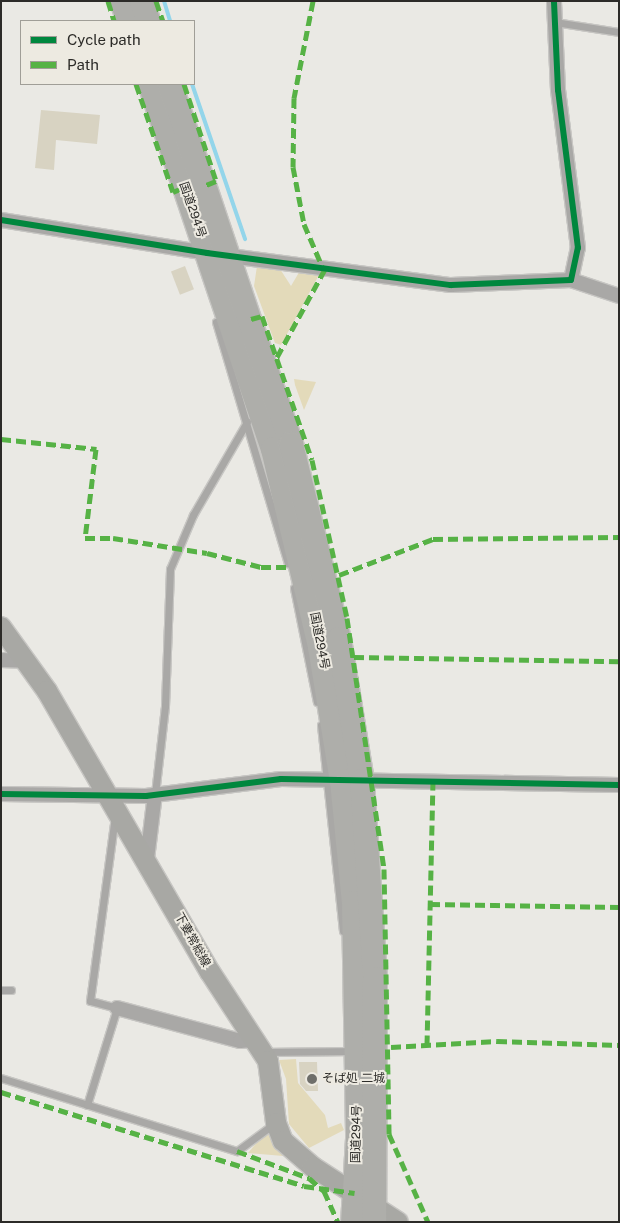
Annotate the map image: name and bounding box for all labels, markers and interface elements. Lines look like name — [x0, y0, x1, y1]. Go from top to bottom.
legend — [20, 20, 195, 85]
text: Cycle path — [67, 31, 141, 48]
text: Path — [67, 56, 99, 73]
street label: 国道294号 — [176, 180, 208, 240]
street label: 国道294号 — [306, 611, 332, 671]
street label: 下妻常総線 — [171, 910, 213, 970]
place label: そば処 二城 — [322, 1072, 385, 1086]
marker: そば処 二城 — [306, 1073, 318, 1085]
street label: 国道294号 — [349, 1105, 365, 1163]

